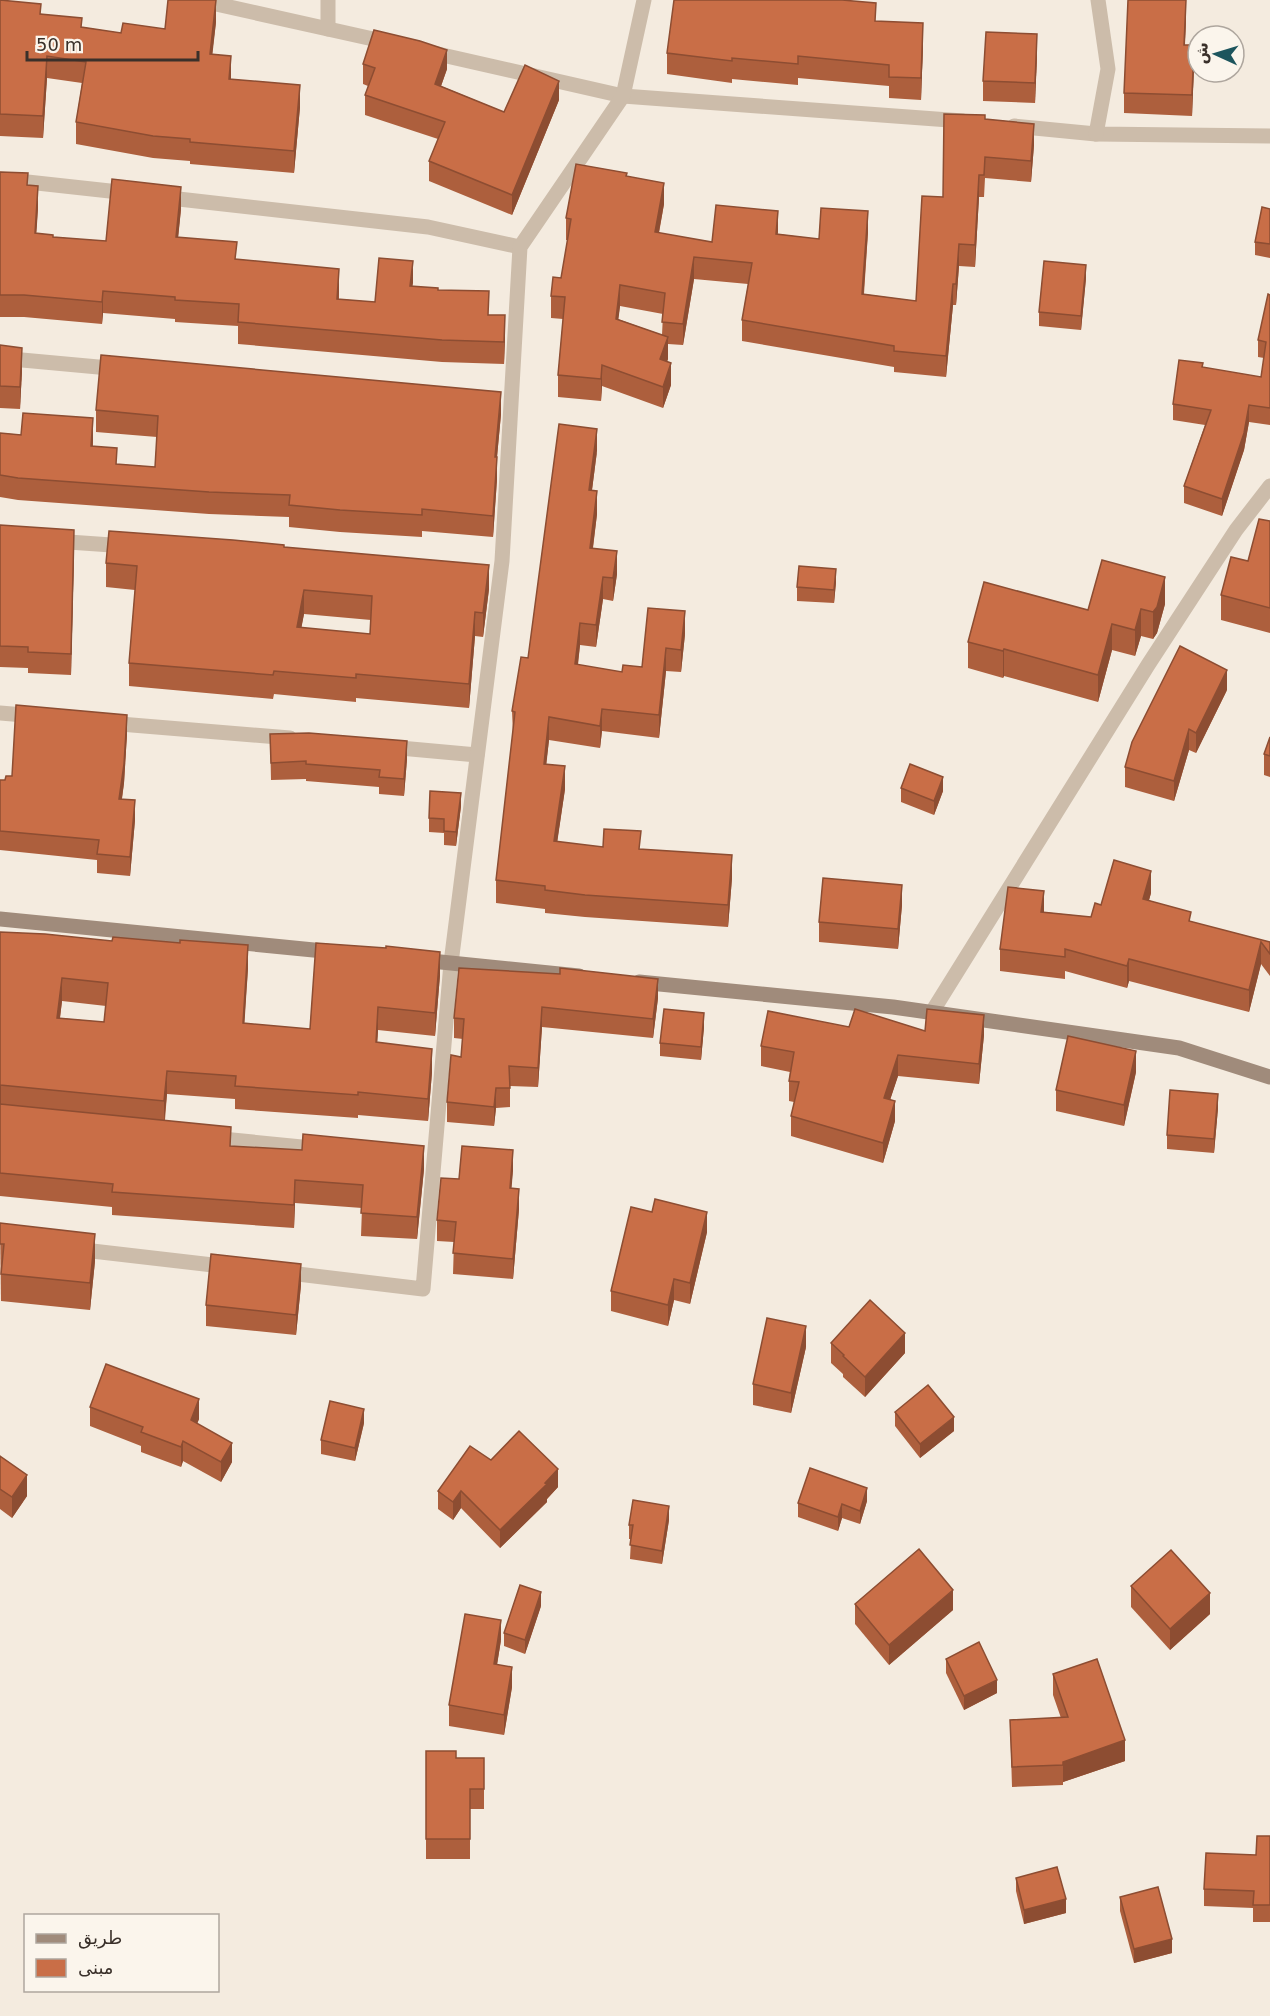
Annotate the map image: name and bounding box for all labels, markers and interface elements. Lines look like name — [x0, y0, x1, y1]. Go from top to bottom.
scale bar — [27, 24, 198, 62]
north arrow — [1186, 24, 1246, 84]
text: 50 m — [36, 34, 82, 55]
text: ش — [1191, 41, 1212, 65]
legend — [24, 1914, 219, 1992]
text: طريق — [78, 1927, 122, 1949]
text: مبنى — [78, 1957, 114, 1978]

